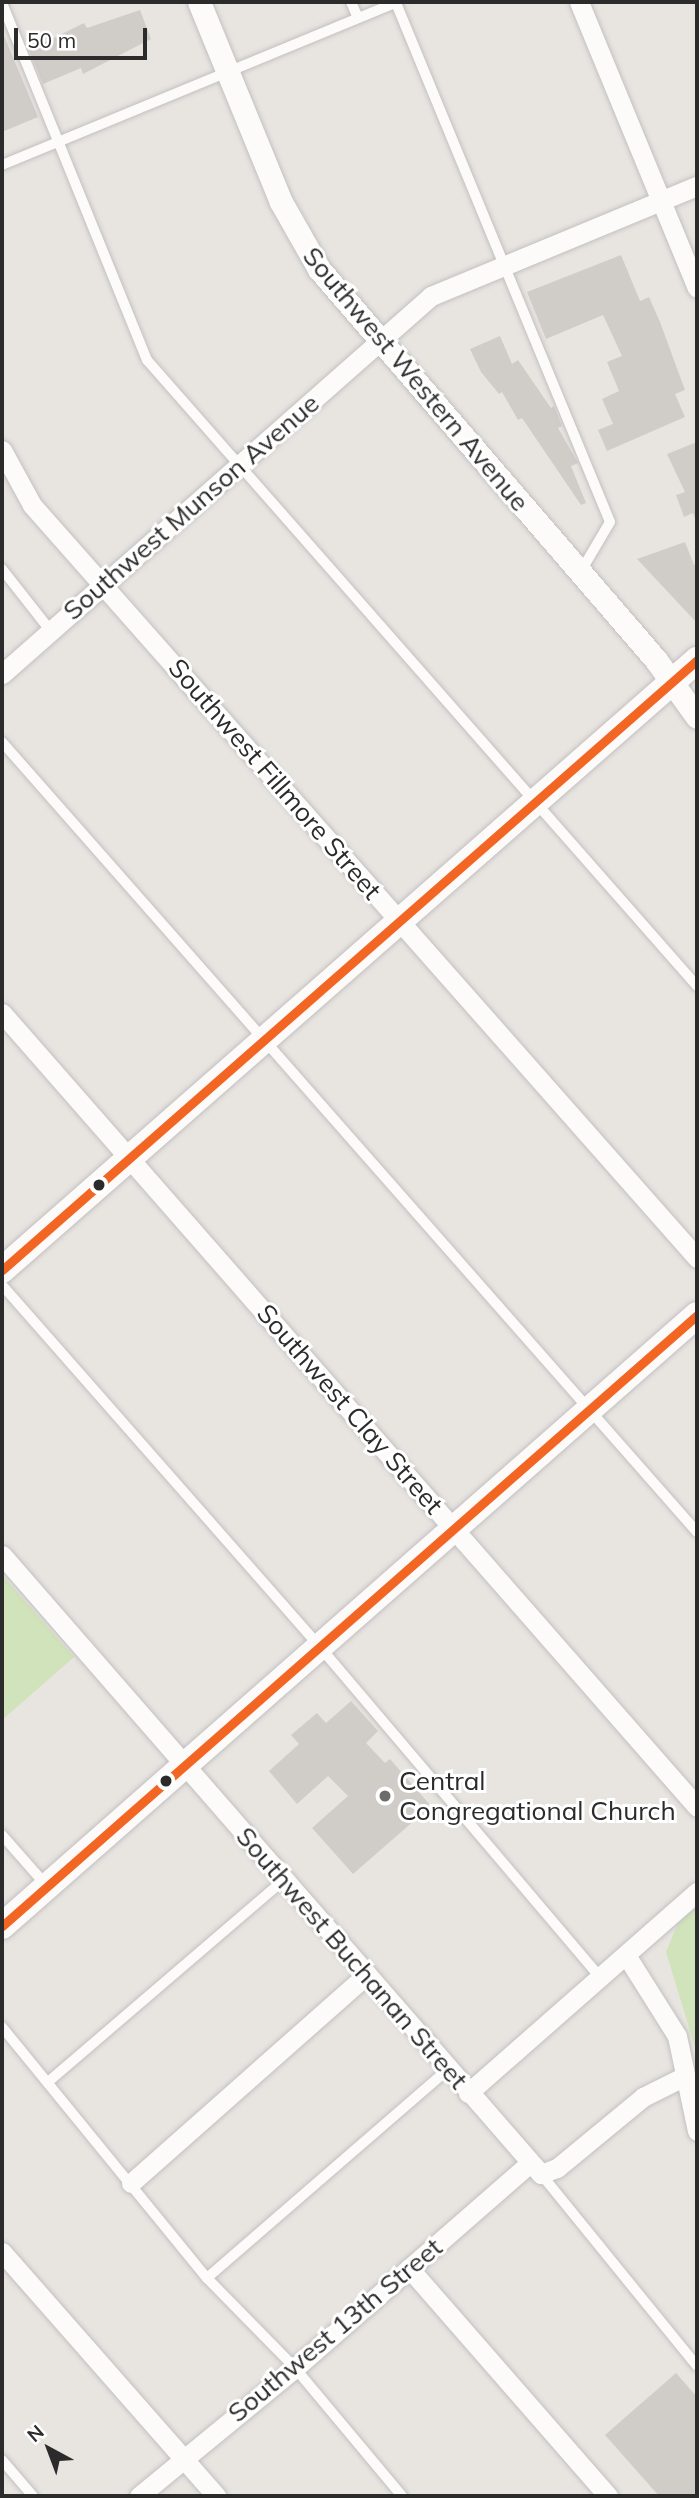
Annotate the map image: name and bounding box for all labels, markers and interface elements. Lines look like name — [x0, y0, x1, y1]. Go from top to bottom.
scale bar — [18, 14, 150, 58]
text: 50 m — [27, 27, 76, 53]
street label: Southwest Western Avenue — [296, 241, 536, 517]
street label: Southwest Munson Avenue — [57, 388, 325, 626]
street label: Southwest Fillmore Street — [162, 652, 388, 906]
unlabelled marker — [92, 1178, 106, 1192]
street label: Southwest Clay Street — [251, 1298, 449, 1520]
place label: Central Congregational Church — [399, 1765, 676, 1826]
unlabelled marker — [159, 1774, 173, 1788]
marker: Central Congregational Church — [377, 1788, 393, 1804]
street label: Southwest Buchanan Street — [230, 1821, 474, 2095]
street label: Southwest 13th Street — [222, 2231, 448, 2429]
north arrow — [14, 2414, 84, 2484]
text: N — [22, 2419, 49, 2447]

